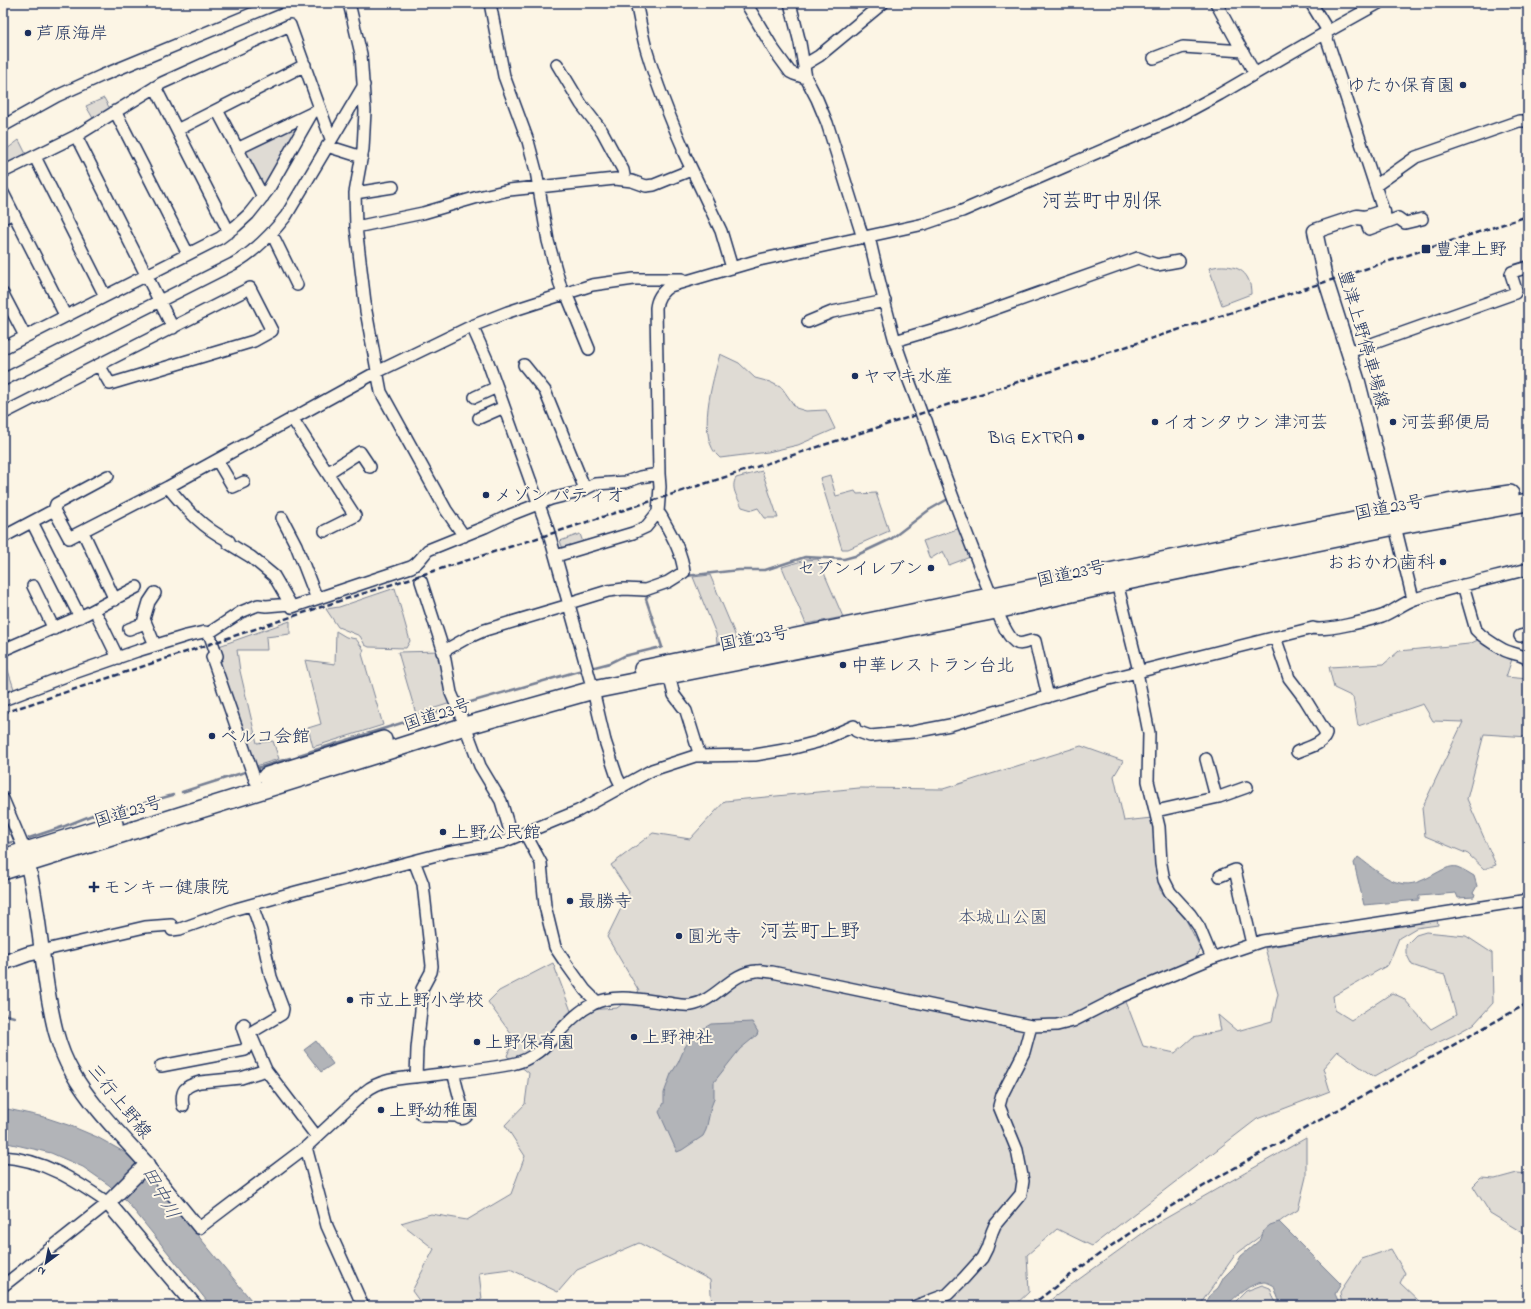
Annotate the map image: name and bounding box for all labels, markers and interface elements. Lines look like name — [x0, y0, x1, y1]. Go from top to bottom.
place label: 芦原海岸 — [36, 22, 108, 48]
marker: 芦原海岸 — [23, 28, 33, 38]
place label: ゆたか保育園 — [1347, 74, 1455, 100]
marker: ゆたか保育園 — [1458, 80, 1468, 90]
district label: 河芸町中別保 — [1042, 188, 1162, 217]
place label: 豊津上野 — [1435, 238, 1507, 264]
marker: 豊津上野 — [1420, 243, 1432, 255]
street label: 豊津上野停車場線 — [1330, 267, 1394, 412]
place label: ヤマキ水産 — [863, 365, 953, 391]
marker: ヤマキ水産 — [850, 371, 860, 381]
place label: イオンタウン 津河芸 — [1163, 411, 1328, 437]
place label: 河芸郵便局 — [1401, 411, 1491, 437]
marker: イオンタウン 津河芸 — [1150, 417, 1160, 427]
marker: 河芸郵便局 — [1388, 417, 1398, 427]
place label: BIG EXTRA — [987, 426, 1073, 452]
marker: BIG EXTRA — [1076, 432, 1086, 442]
place label: メゾン パティオ — [494, 484, 625, 510]
street label: 国道23号 — [1352, 489, 1426, 528]
marker: メゾン パティオ — [481, 490, 491, 500]
place label: おおかわ歯科 — [1327, 551, 1435, 577]
street label: 国道23号 — [1034, 555, 1109, 595]
place label: セブンイレブン — [797, 557, 923, 583]
marker: おおかわ歯科 — [1438, 557, 1448, 567]
marker: セブンイレブン — [926, 563, 936, 573]
street label: 国道23号 — [717, 620, 791, 659]
place label: 中華レストラン台北 — [851, 654, 1014, 680]
marker: 中華レストラン台北 — [838, 660, 848, 670]
street label: 国道23号 — [400, 693, 475, 739]
place label: ベルコ会館 — [220, 725, 310, 751]
marker: ベルコ会館 — [207, 731, 217, 741]
street label: 国道23号 — [91, 790, 166, 836]
place label: 上野公民館 — [451, 821, 541, 847]
marker: 上野公民館 — [438, 827, 448, 837]
place label: モンキー健康院 — [103, 876, 229, 902]
marker: モンキー健康院 — [88, 881, 100, 893]
place label: 最勝寺 — [578, 890, 632, 916]
marker: 最勝寺 — [565, 896, 575, 906]
park label: 本城山公園 — [958, 906, 1048, 932]
district label: 河芸町上野 — [760, 918, 860, 947]
place label: 圓光寺 — [687, 925, 741, 951]
marker: 圓光寺 — [674, 931, 684, 941]
place label: 市立上野小学校 — [358, 989, 484, 1015]
marker: 市立上野小学校 — [345, 995, 355, 1005]
place label: 上野神社 — [642, 1026, 714, 1052]
place label: 上野保育園 — [485, 1031, 575, 1057]
marker: 上野神社 — [629, 1032, 639, 1042]
marker: 上野保育園 — [472, 1037, 482, 1047]
street label: 三行上野線 — [80, 1059, 157, 1145]
place label: 上野幼稚園 — [389, 1099, 479, 1125]
marker: 上野幼稚園 — [376, 1105, 386, 1115]
water label: 田中川 — [134, 1162, 185, 1225]
north arrow — [26, 1243, 66, 1283]
text: N — [34, 1262, 49, 1279]

